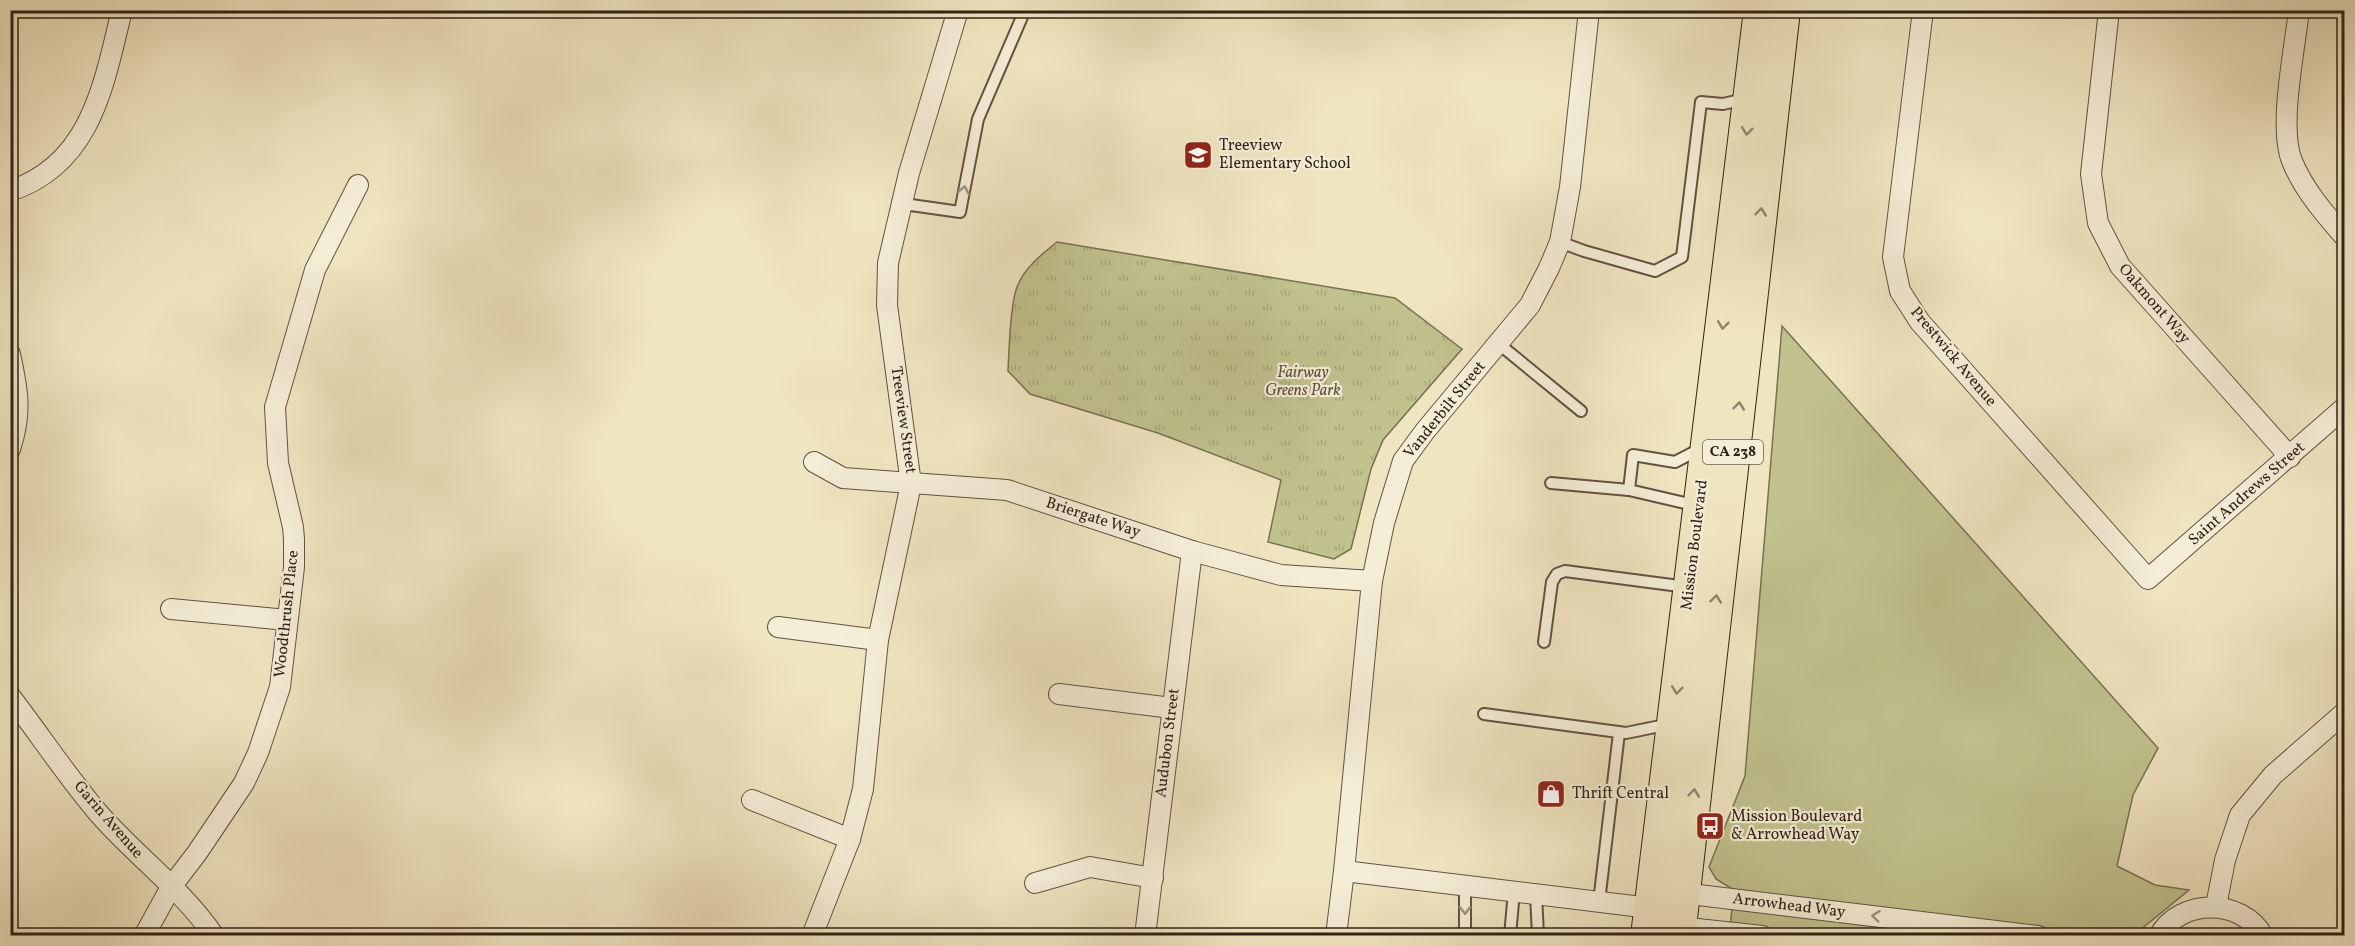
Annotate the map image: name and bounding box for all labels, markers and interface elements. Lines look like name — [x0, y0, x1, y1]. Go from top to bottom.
one-way arrow — [1741, 127, 1753, 136]
place label: Treeview Elementary School — [1219, 135, 1351, 175]
school or university icon: Treeview Elementary School — [1182, 139, 1214, 171]
one-way arrow — [957, 185, 970, 195]
one-way arrow — [1754, 207, 1767, 216]
street label: Oakmont Way — [2113, 259, 2195, 349]
street label: Prestwick Avenue — [1905, 302, 2001, 412]
one-way arrow — [1717, 320, 1729, 329]
street label: Vanderbilt Street — [1399, 356, 1491, 463]
park label: Fairway Greens Park — [1265, 362, 1341, 402]
street label: Treeview Street — [885, 365, 921, 475]
one-way arrow — [1732, 401, 1744, 410]
street label: Saint Andrews Street — [2184, 437, 2310, 551]
road number: CA 238 — [1703, 440, 1763, 464]
street label: Mission Boulevard — [1676, 478, 1714, 612]
street label: Briergate Way — [1043, 492, 1144, 544]
street label: Woodthrush Place — [269, 549, 305, 679]
one-way arrow — [1709, 595, 1722, 604]
one-way arrow — [1672, 685, 1684, 695]
street label: Audubon Street — [1150, 687, 1186, 799]
street label: Garin Avenue — [68, 776, 148, 864]
shop icon: Thrift Central — [1535, 778, 1567, 810]
place label: Thrift Central — [1572, 783, 1669, 805]
one-way arrow — [1687, 788, 1699, 798]
place label: Mission Boulevard & Arrowhead Way — [1731, 806, 1862, 846]
bus stop icon: Mission Boulevard & Arrowhead Way — [1694, 810, 1726, 842]
street label: Arrowhead Way — [1731, 888, 1847, 924]
one-way arrow — [1459, 906, 1471, 915]
one-way arrow — [1871, 910, 1881, 923]

